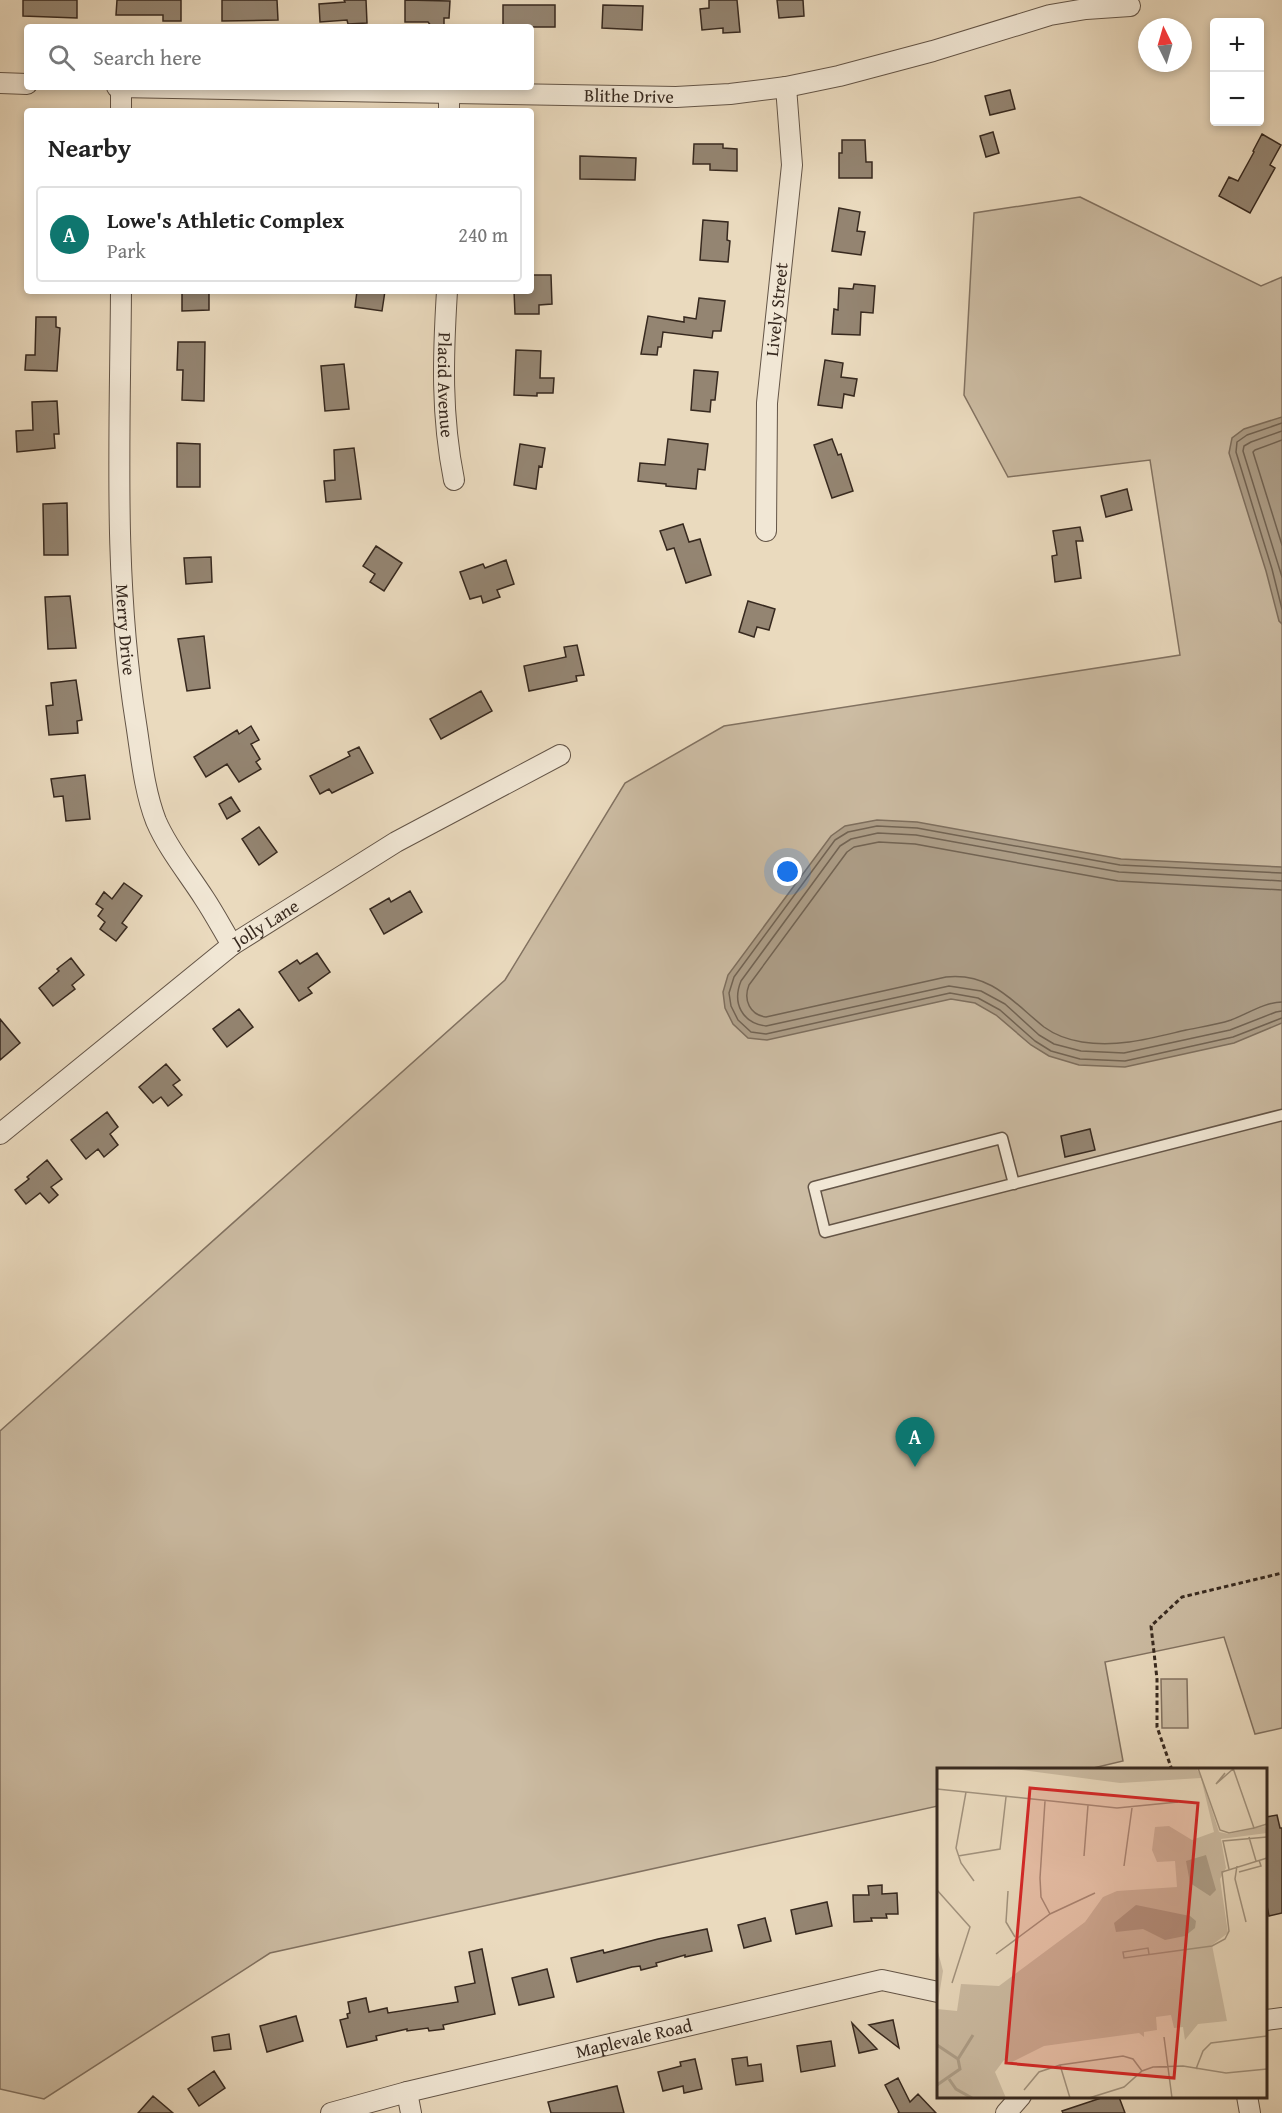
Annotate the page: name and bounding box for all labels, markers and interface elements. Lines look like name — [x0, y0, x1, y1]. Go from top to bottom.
north arrow — [1138, 18, 1192, 72]
map controls — [1210, 18, 1264, 126]
button: + — [1210, 18, 1264, 72]
search box — [24, 24, 534, 90]
icon: search — [45, 41, 78, 74]
text: Search here — [93, 41, 202, 73]
button: − — [1210, 72, 1264, 126]
street label: Blithe Drive — [584, 81, 674, 110]
text: Nearby — [48, 128, 131, 167]
text: Lowe's Athletic Complex — [107, 204, 344, 236]
text: A — [63, 220, 76, 249]
text: 240 m — [458, 220, 508, 249]
text: Park — [107, 236, 146, 265]
street label: Lively Street — [758, 260, 795, 358]
street label: Placid Avenue — [431, 332, 461, 439]
street label: Merry Drive — [109, 583, 143, 677]
your location — [773, 857, 802, 886]
street label: Jolly Lane — [225, 892, 304, 956]
pin: A — [896, 1418, 934, 1467]
inset map — [937, 1768, 1267, 2098]
street label: Maplevale Road — [573, 2011, 695, 2065]

